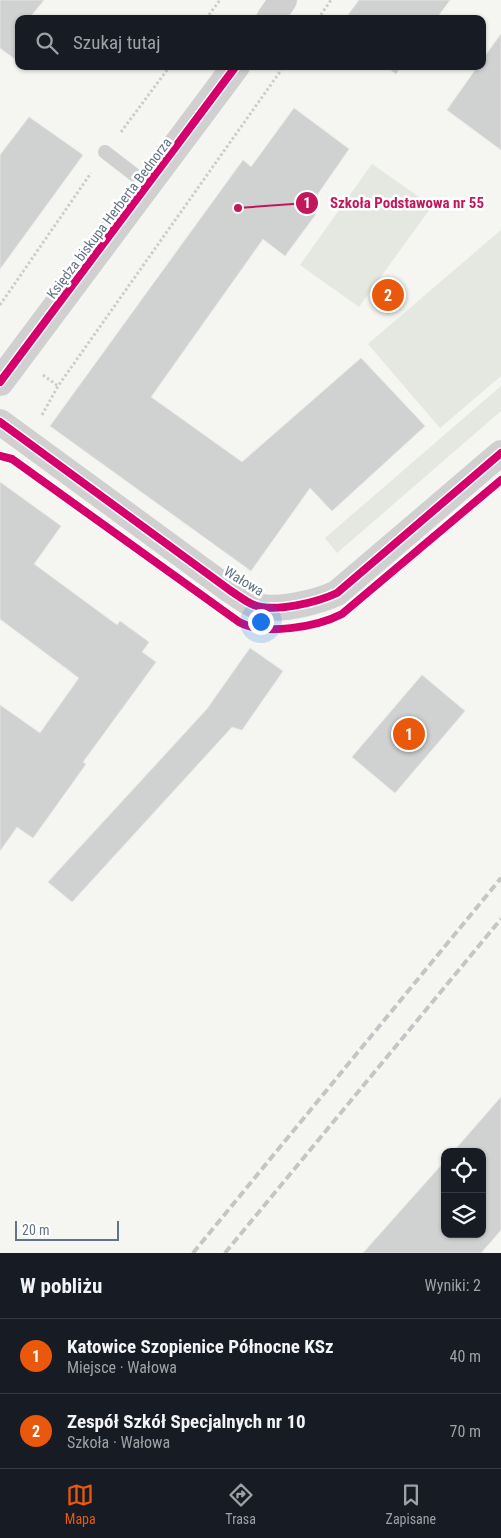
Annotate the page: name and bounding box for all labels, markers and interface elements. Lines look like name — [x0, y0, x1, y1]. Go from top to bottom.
search box — [15, 15, 486, 70]
icon: search — [33, 29, 61, 57]
text: Szukaj tutaj — [73, 31, 160, 54]
street label: Księdza biskupa Herberta Bednorza — [43, 135, 175, 301]
callout: Szkoła Podstawowa nr 55 — [294, 188, 494, 218]
text: 1 — [303, 194, 311, 212]
text: Szkoła Podstawowa nr 55 — [330, 194, 484, 212]
pin: 2 — [372, 276, 404, 314]
street label: Wałowa — [221, 563, 267, 599]
your location — [248, 609, 274, 635]
pin: 1 — [393, 715, 425, 753]
map controls — [441, 1148, 486, 1238]
button: locate — [441, 1148, 486, 1193]
button: layers — [441, 1193, 486, 1238]
scale bar — [15, 1218, 119, 1241]
text: 20 m — [22, 1222, 50, 1238]
text: W pobliżu — [20, 1274, 102, 1298]
text: Wyniki: 2 — [425, 1276, 481, 1295]
text: Katowice Szopienice Północne KSz — [67, 1335, 334, 1358]
text: 1 — [32, 1347, 40, 1366]
text: 40 m — [449, 1347, 481, 1366]
text: Miejsce · Wałowa — [67, 1358, 177, 1377]
text: Zespół Szkół Specjalnych nr 10 — [67, 1410, 306, 1433]
text: 2 — [32, 1422, 40, 1441]
text: 70 m — [449, 1422, 481, 1441]
text: Szkoła · Wałowa — [67, 1433, 170, 1452]
tab: Mapa — [65, 1481, 96, 1527]
tab: Trasa — [225, 1481, 256, 1527]
tab: Zapisane — [386, 1481, 436, 1527]

